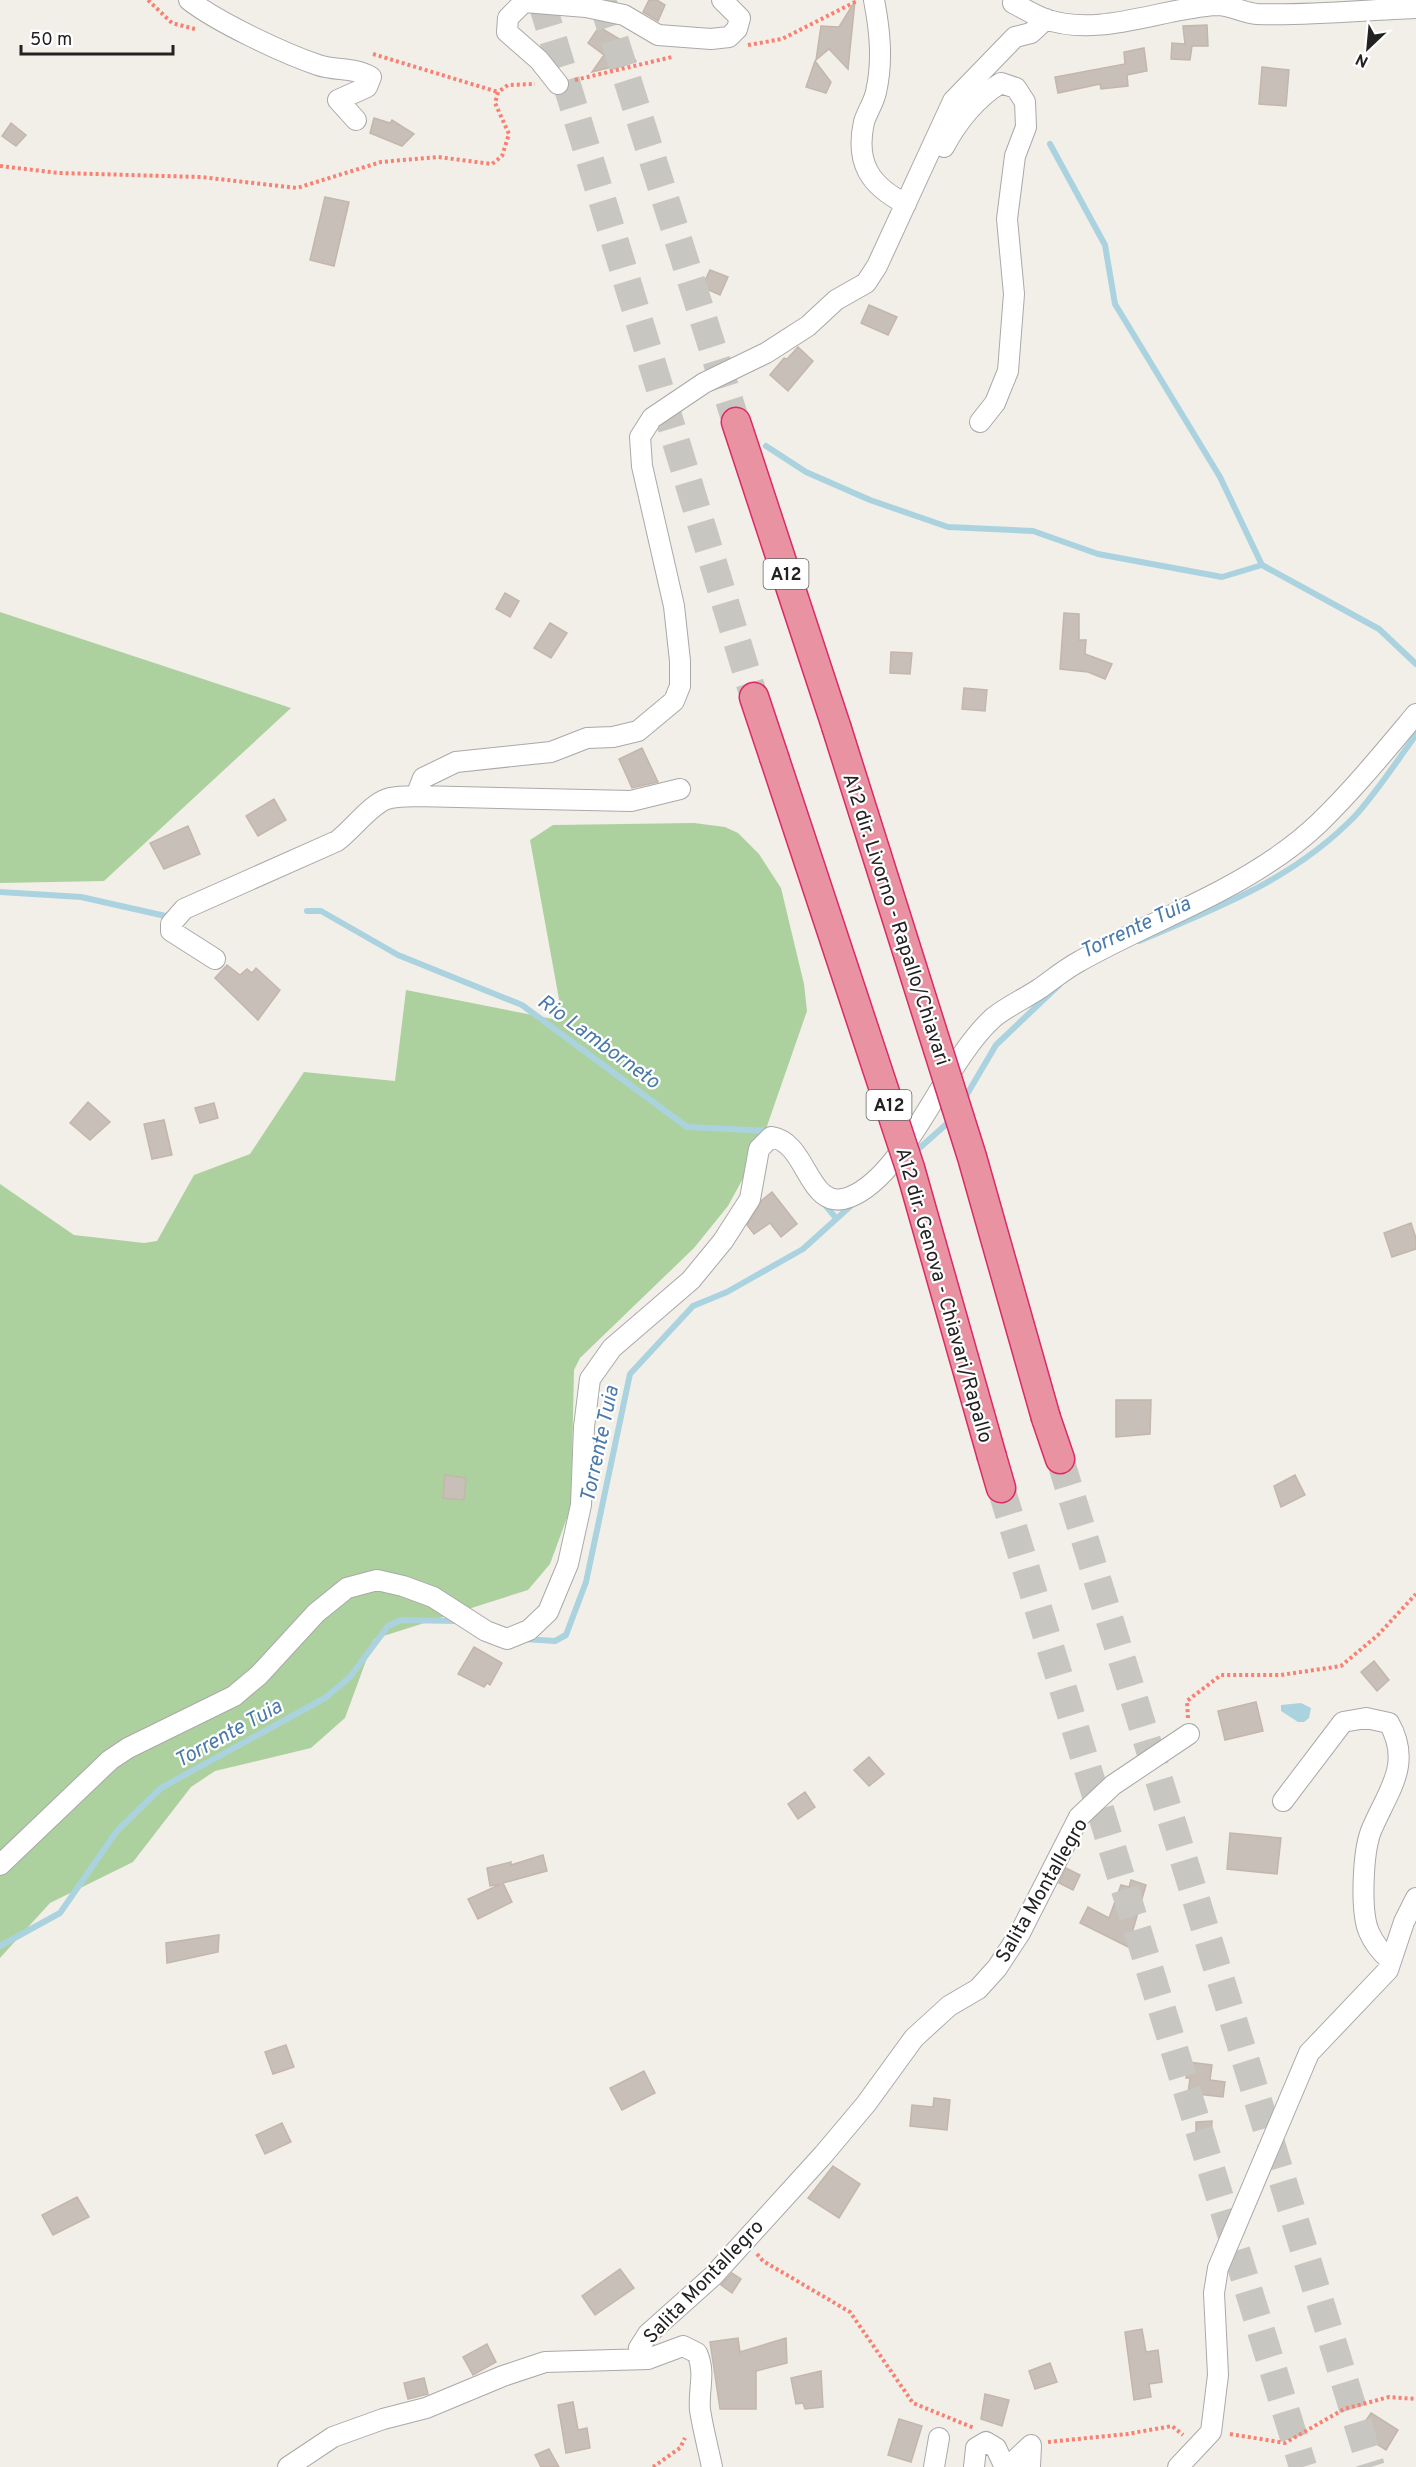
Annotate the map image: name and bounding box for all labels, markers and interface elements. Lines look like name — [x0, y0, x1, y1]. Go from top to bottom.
scale bar — [21, 18, 172, 56]
north arrow — [1338, 18, 1398, 78]
text: 50 m — [30, 29, 72, 52]
text: N — [1353, 48, 1372, 71]
road number: A12 — [764, 559, 808, 589]
street label: A12 dir. Livorno - Rapallo/Chiavari — [835, 770, 955, 1069]
water label: Torrente Tuia — [1076, 891, 1195, 966]
water label: Rio Lamborneto — [532, 989, 665, 1096]
road number: A12 — [866, 1090, 912, 1120]
street label: A12 dir. Genova - Chiavari/Rapallo — [888, 1145, 998, 1446]
water label: Torrente Tuia — [575, 1383, 626, 1505]
water label: Torrente Tuia — [170, 1694, 287, 1775]
street label: Salita Montallegro — [991, 1814, 1095, 1968]
street label: Salita Montallegro — [639, 2215, 770, 2350]

